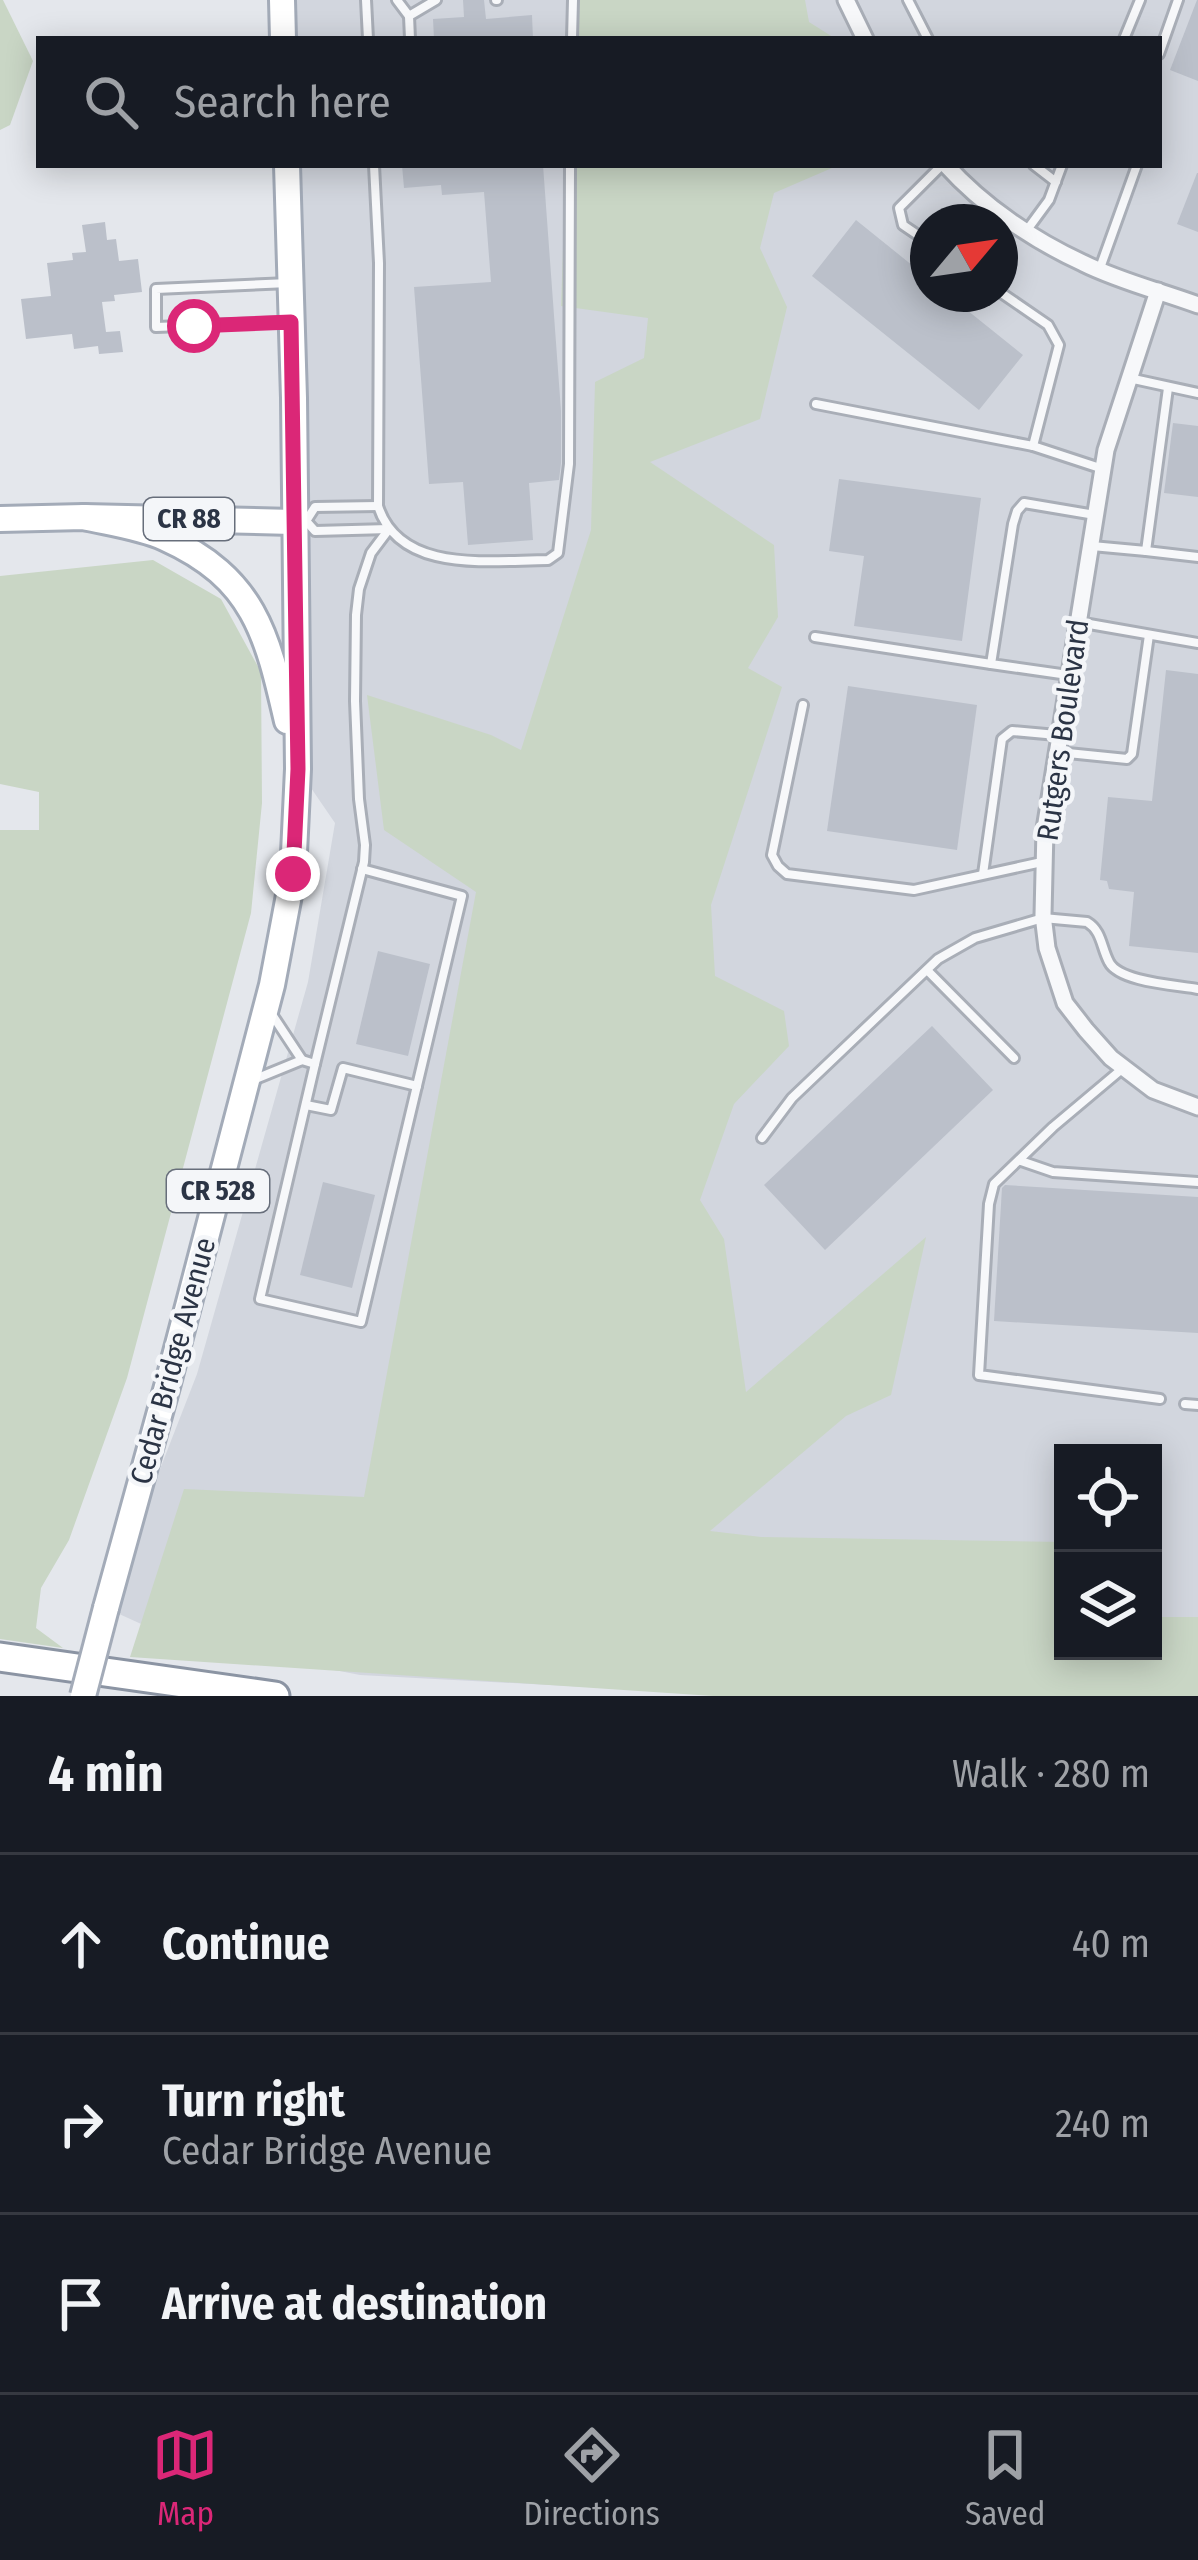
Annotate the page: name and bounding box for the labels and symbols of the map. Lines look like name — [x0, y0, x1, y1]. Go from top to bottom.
north arrow — [910, 204, 1018, 312]
route start — [167, 299, 221, 353]
road number: CR 88 — [144, 498, 234, 540]
street label: Rutgers Boulevard — [1030, 617, 1096, 843]
route end — [266, 847, 320, 901]
road number: CR 528 — [167, 1170, 269, 1212]
street label: Cedar Bridge Avenue — [123, 1234, 223, 1488]

